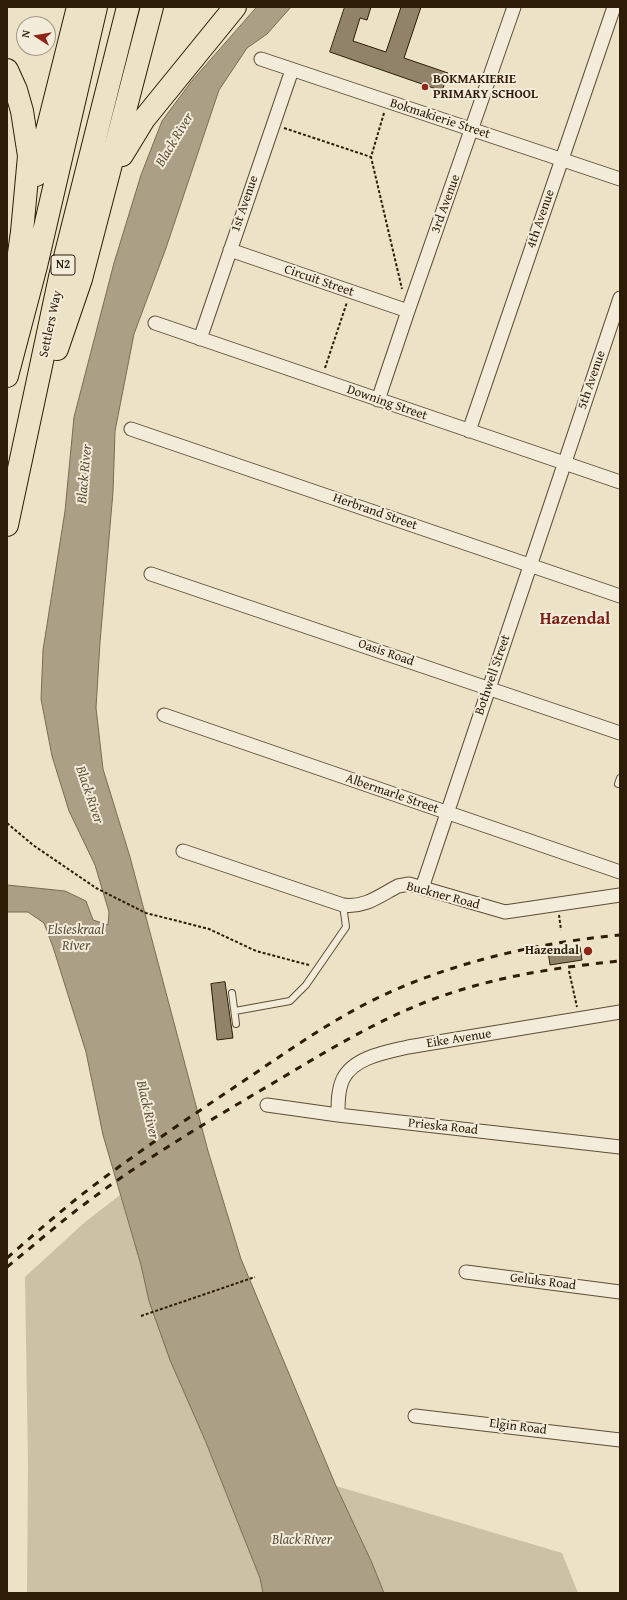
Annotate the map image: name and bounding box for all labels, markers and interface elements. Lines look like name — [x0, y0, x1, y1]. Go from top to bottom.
north arrow — [16, 16, 56, 56]
text: N — [17, 28, 34, 39]
place label: BOKMAKIERIE PRIMARY SCHOOL — [433, 72, 538, 103]
marker: BOKMAKIERIE PRIMARY SCHOOL — [420, 82, 430, 92]
street label: Bokmakierie Street — [388, 95, 492, 143]
water label: Black River — [152, 110, 198, 170]
street label: 3rd Avenue — [428, 173, 464, 235]
street label: 1st Avenue — [228, 174, 262, 234]
street label: 4th Avenue — [524, 188, 558, 250]
road number: N2 — [51, 255, 75, 275]
street label: Circuit Street — [282, 262, 356, 300]
street label: Settlers Way — [36, 289, 66, 359]
street label: 5th Avenue — [575, 349, 609, 411]
street label: Downing Street — [345, 382, 429, 424]
water label: Black River — [74, 443, 96, 505]
street label: Herbrand Street — [331, 490, 419, 534]
district label: Hazendal — [540, 610, 610, 630]
street label: Bothwell Street — [472, 633, 514, 717]
street label: Oasis Road — [356, 636, 416, 670]
water label: Black River — [71, 764, 107, 826]
street label: Albermarle Street — [343, 771, 441, 817]
street label: Buckner Road — [405, 879, 481, 913]
water label: Elsieskraal River — [48, 922, 104, 954]
place label: Hazendal — [525, 943, 579, 959]
marker: Hazendal — [582, 945, 594, 957]
street label: Eike Avenue — [425, 1026, 493, 1052]
water label: Black River — [132, 1079, 162, 1141]
street label: Prieska Road — [407, 1116, 479, 1138]
street label: Geluks Road — [509, 1270, 577, 1294]
street label: Elgin Road — [488, 1416, 548, 1438]
water label: Black River — [272, 1532, 332, 1548]

